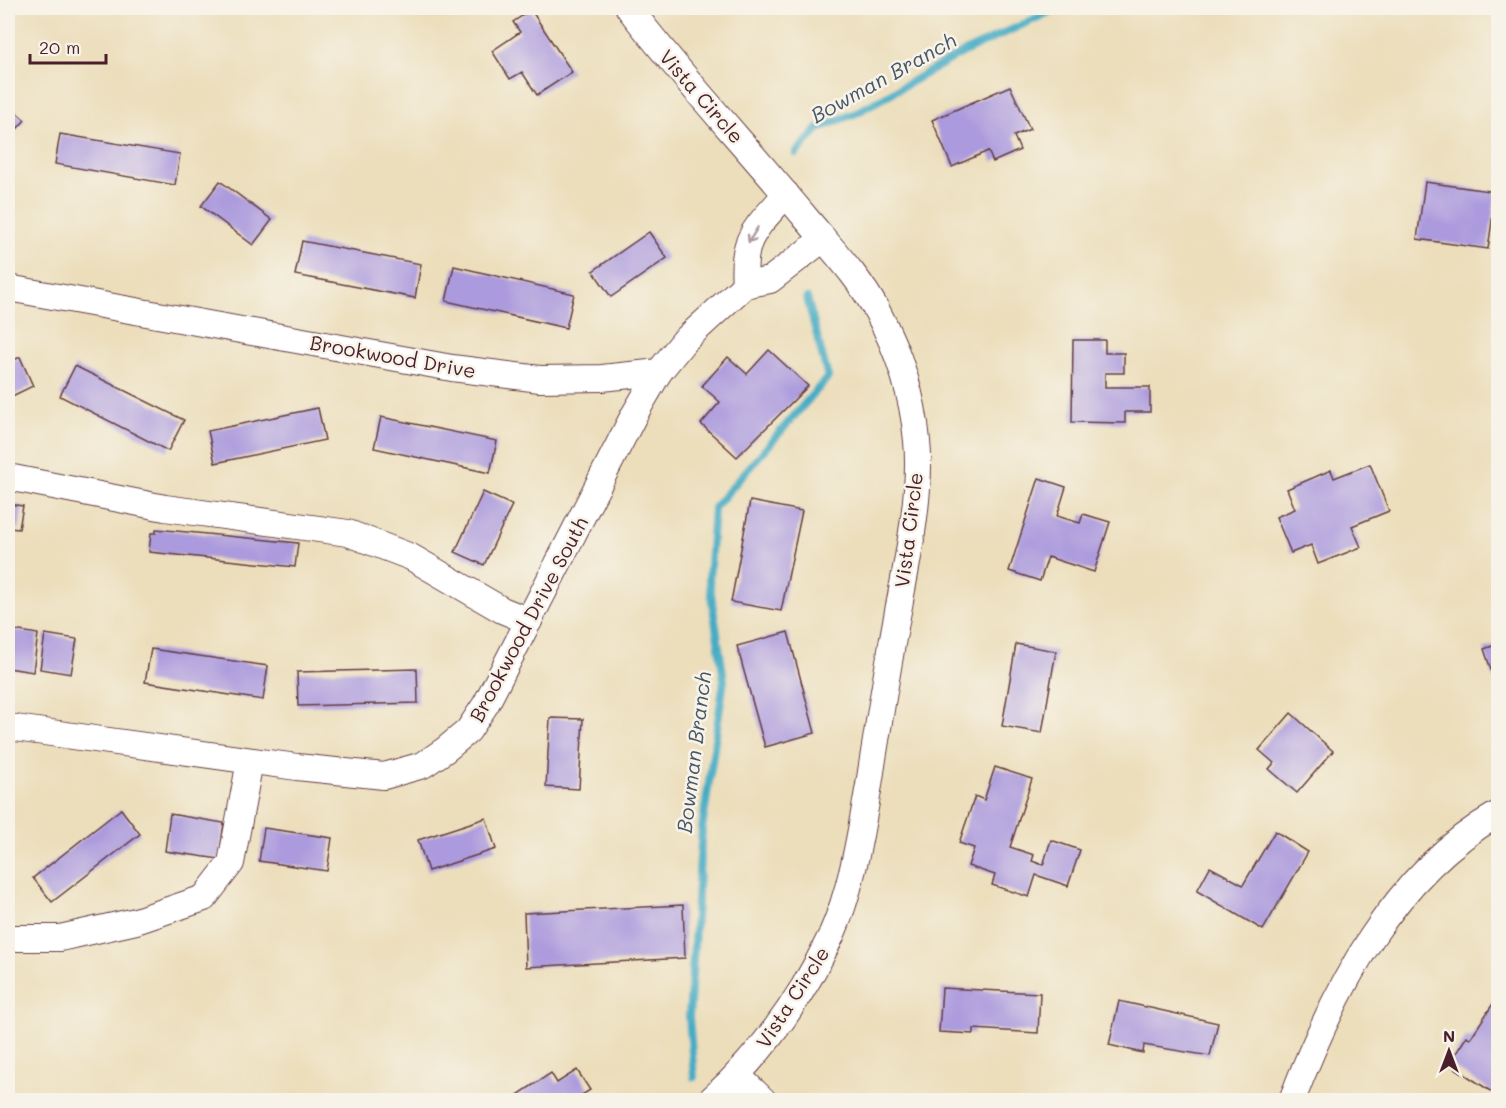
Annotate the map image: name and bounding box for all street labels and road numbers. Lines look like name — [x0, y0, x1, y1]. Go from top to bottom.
street label: Vista Circle — [654, 44, 750, 148]
street label: Brookwood Drive — [308, 329, 478, 383]
street label: Vista Circle — [888, 471, 928, 589]
street label: Brookwood Drive South — [463, 512, 593, 726]
street label: Vista Circle — [750, 941, 834, 1053]

